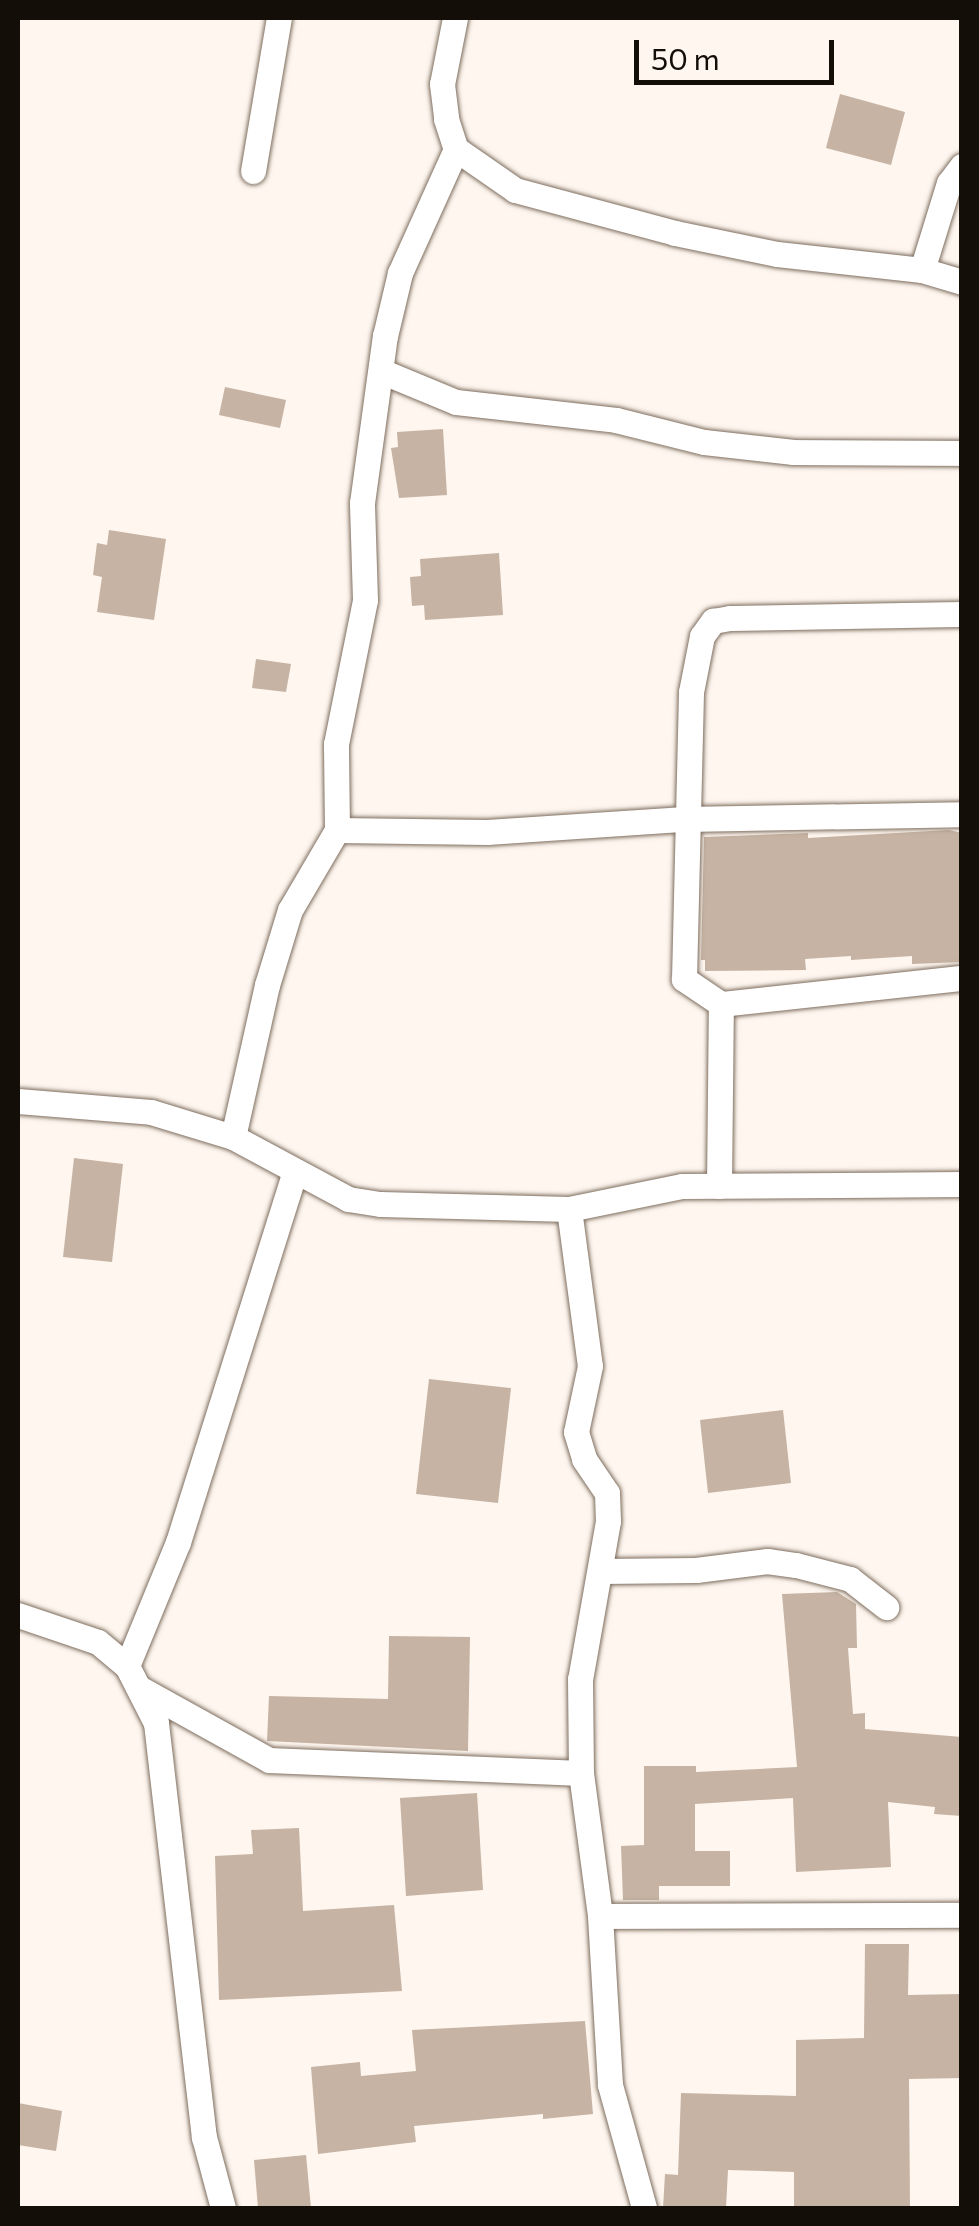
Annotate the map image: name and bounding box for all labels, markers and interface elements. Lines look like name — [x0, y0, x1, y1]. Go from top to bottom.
scale bar — [639, 20, 839, 82]
text: 50 m — [651, 39, 720, 76]

